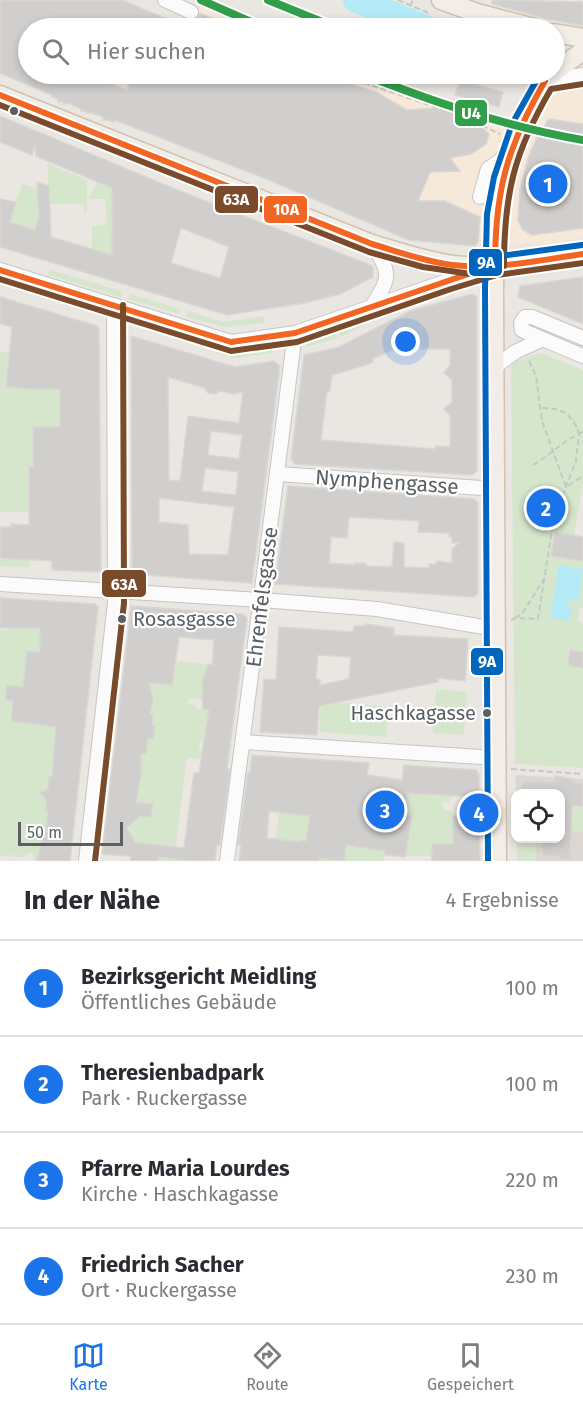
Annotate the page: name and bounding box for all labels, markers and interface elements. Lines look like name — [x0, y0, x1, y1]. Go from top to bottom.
search box — [18, 18, 565, 84]
icon: search — [39, 35, 72, 68]
text: Hier suchen — [87, 38, 206, 65]
line badge: U4 — [454, 99, 488, 127]
text: U4 — [461, 104, 481, 123]
unlabelled marker — [8, 105, 20, 117]
pin: 1 — [528, 162, 568, 207]
line badge: 63A — [214, 185, 259, 214]
text: 63A — [223, 190, 250, 209]
line badge: 10A — [263, 195, 308, 224]
text: 10A — [273, 200, 300, 219]
line badge: 9A — [468, 248, 503, 277]
text: 9A — [477, 253, 496, 272]
your location — [391, 327, 420, 356]
street label: Nymphengasse — [314, 464, 460, 500]
pin: 2 — [526, 486, 566, 530]
street label: Ehrenfelsgasse — [240, 525, 284, 669]
line badge: 63A — [101, 569, 147, 598]
text: 63A — [111, 575, 138, 594]
place label: Rosasgasse — [133, 607, 236, 631]
marker: Rosasgasse — [116, 613, 128, 625]
line badge: 9A — [470, 647, 504, 676]
text: 9A — [478, 652, 497, 671]
place label: Haschkagasse — [350, 701, 476, 725]
marker: Haschkagasse — [481, 707, 493, 719]
pin: 3 — [366, 788, 404, 832]
map controls — [511, 789, 565, 843]
button: locate — [511, 789, 565, 843]
pin: 4 — [460, 790, 498, 836]
scale bar — [18, 819, 123, 846]
text: 50 m — [27, 823, 62, 842]
text: In der Nähe — [24, 885, 160, 916]
text: 4 Ergebnisse — [446, 888, 559, 912]
text: Bezirksgericht Meidling — [81, 963, 316, 990]
text: 1 — [39, 976, 48, 1000]
text: 100 m — [506, 976, 559, 1000]
text: Öffentliches Gebäude — [81, 990, 277, 1014]
text: Theresienbadpark — [81, 1059, 264, 1086]
text: 2 — [38, 1072, 49, 1096]
text: 100 m — [506, 1072, 559, 1096]
text: Park · Ruckergasse — [81, 1086, 248, 1110]
text: Pfarre Maria Lourdes — [81, 1155, 290, 1182]
text: 3 — [38, 1168, 49, 1192]
text: 220 m — [506, 1168, 559, 1192]
text: Kirche · Haschkagasse — [81, 1182, 279, 1206]
text: Friedrich Sacher — [81, 1251, 244, 1278]
text: 4 — [38, 1264, 49, 1288]
text: 230 m — [506, 1264, 559, 1288]
text: Ort · Ruckergasse — [81, 1278, 237, 1302]
tab: Karte — [69, 1339, 108, 1394]
tab: Route — [246, 1339, 289, 1394]
tab: Gespeichert — [427, 1339, 514, 1394]

